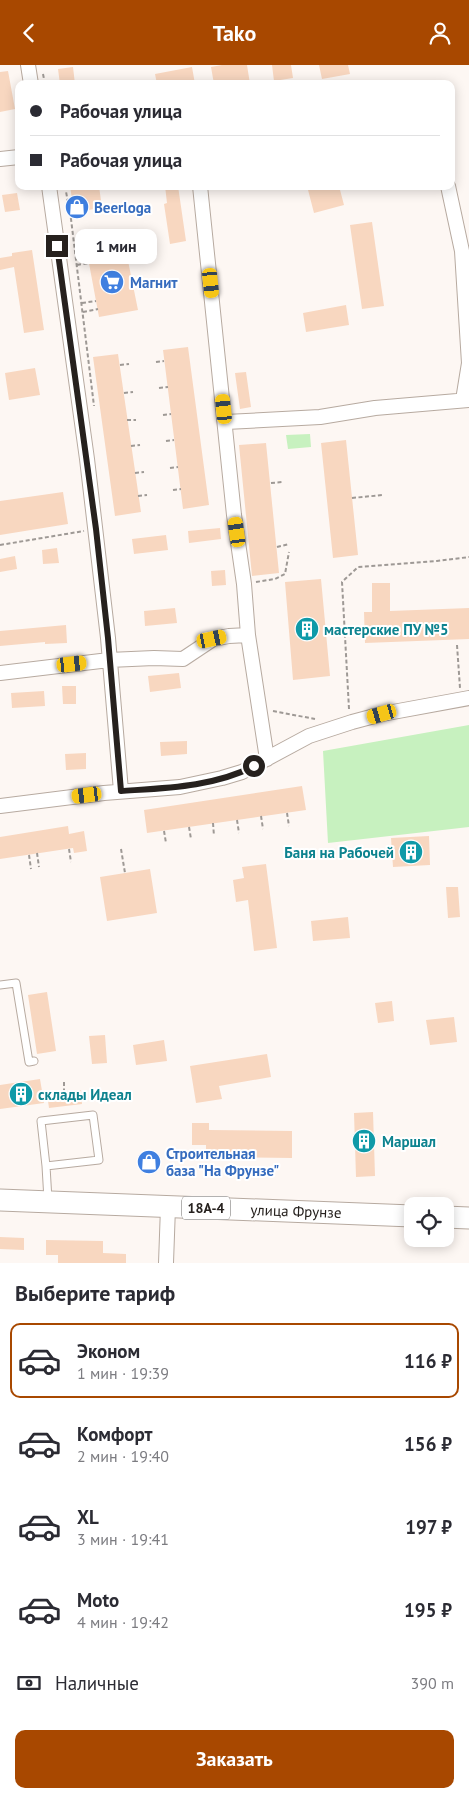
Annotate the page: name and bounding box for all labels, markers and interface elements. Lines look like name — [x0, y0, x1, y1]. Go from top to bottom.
icon: back — [15, 19, 43, 47]
text: Tako — [213, 19, 256, 47]
icon: person — [426, 19, 454, 47]
text: Рабочая улица — [60, 99, 182, 123]
text: Рабочая улица — [60, 148, 182, 172]
shop icon: Beerloga — [64, 194, 90, 220]
place label: Beerloga — [94, 198, 151, 217]
callout: 1 мин — [74, 229, 157, 263]
route end — [46, 235, 68, 257]
text: 1 мин — [95, 236, 137, 256]
car — [201, 267, 220, 299]
supermarket icon: Магнит — [99, 269, 125, 295]
place label: Магнит — [130, 273, 178, 292]
car — [214, 393, 233, 425]
car — [227, 516, 246, 548]
building icon: мастерские ПУ №5 — [294, 616, 320, 642]
place label: мастерские ПУ №5 — [324, 620, 449, 639]
car — [195, 629, 228, 649]
car — [56, 655, 87, 673]
car — [365, 703, 398, 725]
route start — [243, 755, 265, 777]
car — [71, 786, 102, 804]
building icon: Баня на Рабочей — [398, 839, 424, 865]
place label: Баня на Рабочей — [284, 843, 394, 862]
building icon: склады Идеал — [8, 1081, 34, 1107]
place label: склады Идеал — [38, 1085, 132, 1104]
building icon: Маршал — [351, 1128, 377, 1154]
place label: Маршал — [382, 1132, 436, 1151]
place label: Строительная база "На Фрунзе" — [166, 1144, 279, 1180]
shop icon: Строительная база "На Фрунзе" — [136, 1149, 162, 1175]
road number: 18А-4 — [182, 1197, 230, 1219]
map controls — [404, 1197, 454, 1247]
button: locate — [404, 1197, 454, 1247]
street label: улица Фрунзе — [250, 1200, 342, 1222]
text: Выберите тариф — [15, 1279, 175, 1307]
icon: car — [17, 1338, 62, 1383]
text: Эконом — [77, 1339, 140, 1363]
text: 116 ₽ — [404, 1349, 452, 1373]
text: 1 мин · 19:39 — [77, 1363, 169, 1383]
icon: car — [17, 1421, 62, 1466]
text: Комфорт — [77, 1422, 153, 1446]
text: 156 ₽ — [404, 1432, 452, 1456]
text: 2 мин · 19:40 — [77, 1446, 169, 1466]
icon: car — [17, 1504, 62, 1549]
text: XL — [77, 1505, 99, 1529]
text: 197 ₽ — [405, 1515, 452, 1539]
text: 3 мин · 19:41 — [77, 1529, 169, 1549]
icon: car — [17, 1587, 62, 1632]
text: Moto — [77, 1588, 119, 1612]
text: 195 ₽ — [404, 1598, 452, 1622]
text: 4 мин · 19:42 — [77, 1612, 169, 1632]
icon: cash — [15, 1669, 43, 1697]
text: Наличные — [55, 1671, 139, 1695]
text: 390 m — [411, 1673, 454, 1693]
button: Заказать — [15, 1730, 454, 1788]

